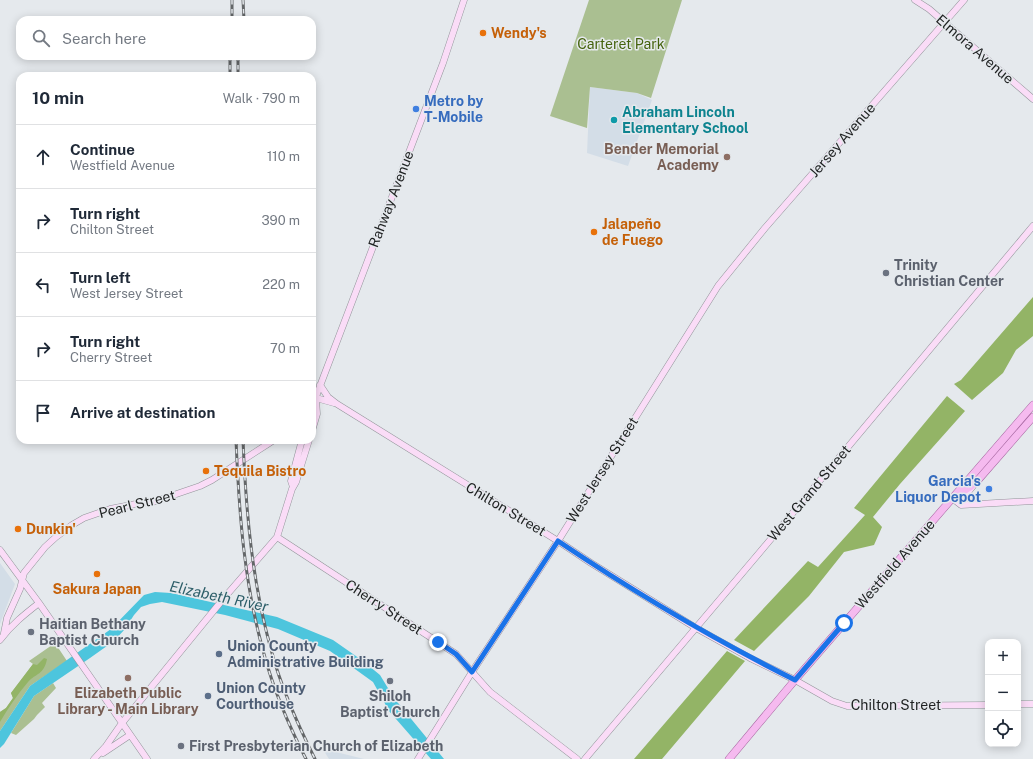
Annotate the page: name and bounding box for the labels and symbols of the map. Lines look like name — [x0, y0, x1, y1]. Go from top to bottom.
street label: Elmora Avenue — [933, 11, 1017, 87]
place label: Wendy's — [491, 25, 547, 41]
marker: Wendy's — [478, 28, 488, 38]
park label: Carteret Park — [577, 36, 665, 52]
place label: Metro by T-Mobile — [424, 93, 484, 125]
street label: Jersey Avenue — [806, 100, 878, 180]
marker: Metro by T-Mobile — [411, 104, 421, 114]
place label: Abraham Lincoln Elementary School — [622, 104, 749, 136]
marker: Abraham Lincoln Elementary School — [609, 115, 619, 125]
place label: Bender Memorial Academy — [604, 141, 719, 173]
street label: Rahway Avenue — [365, 148, 417, 250]
marker: Bender Memorial Academy — [722, 152, 732, 162]
place label: Jalapeño de Fuego — [602, 216, 663, 248]
marker: Jalapeño de Fuego — [589, 227, 599, 237]
place label: Trinity Christian Center — [894, 257, 1004, 289]
marker: Trinity Christian Center — [881, 268, 891, 278]
street label: West Jersey Street — [563, 414, 641, 526]
street label: West Grand Street — [764, 442, 854, 544]
place label: Tequila Bistro — [214, 463, 306, 479]
marker: Tequila Bistro — [201, 466, 211, 476]
place label: Garcia's Liquor Depot — [895, 473, 981, 505]
street label: Chilton Street — [463, 479, 549, 539]
marker: Garcia's Liquor Depot — [984, 484, 994, 494]
street label: Pearl Street — [97, 487, 177, 521]
street label: Westfield Avenue — [852, 516, 938, 612]
place label: Dunkin' — [26, 521, 76, 537]
marker: Dunkin' — [13, 524, 23, 534]
marker: Sakura Japan — [92, 569, 102, 579]
street label: Cherry Street — [343, 576, 425, 638]
water label: Elizabeth River — [168, 577, 270, 615]
place label: Sakura Japan — [53, 581, 141, 597]
route start — [835, 614, 853, 632]
place label: Haitian Bethany Baptist Church — [39, 616, 146, 648]
marker: Haitian Bethany Baptist Church — [26, 627, 36, 637]
route end — [429, 633, 447, 651]
place label: Union County Administrative Building — [227, 638, 384, 670]
marker: Union County Administrative Building — [214, 649, 224, 659]
marker: Elizabeth Public Library - Main Library — [123, 673, 133, 683]
marker: Shiloh Baptist Church — [385, 676, 395, 686]
place label: Union County Courthouse — [216, 680, 306, 712]
place label: Elizabeth Public Library - Main Library — [57, 685, 199, 717]
place label: Shiloh Baptist Church — [340, 688, 440, 720]
marker: Union County Courthouse — [203, 691, 213, 701]
street label: Chilton Street — [851, 697, 941, 713]
place label: First Presbyterian Church of Elizabeth — [189, 738, 443, 754]
marker: First Presbyterian Church of Elizabeth — [176, 741, 186, 751]

